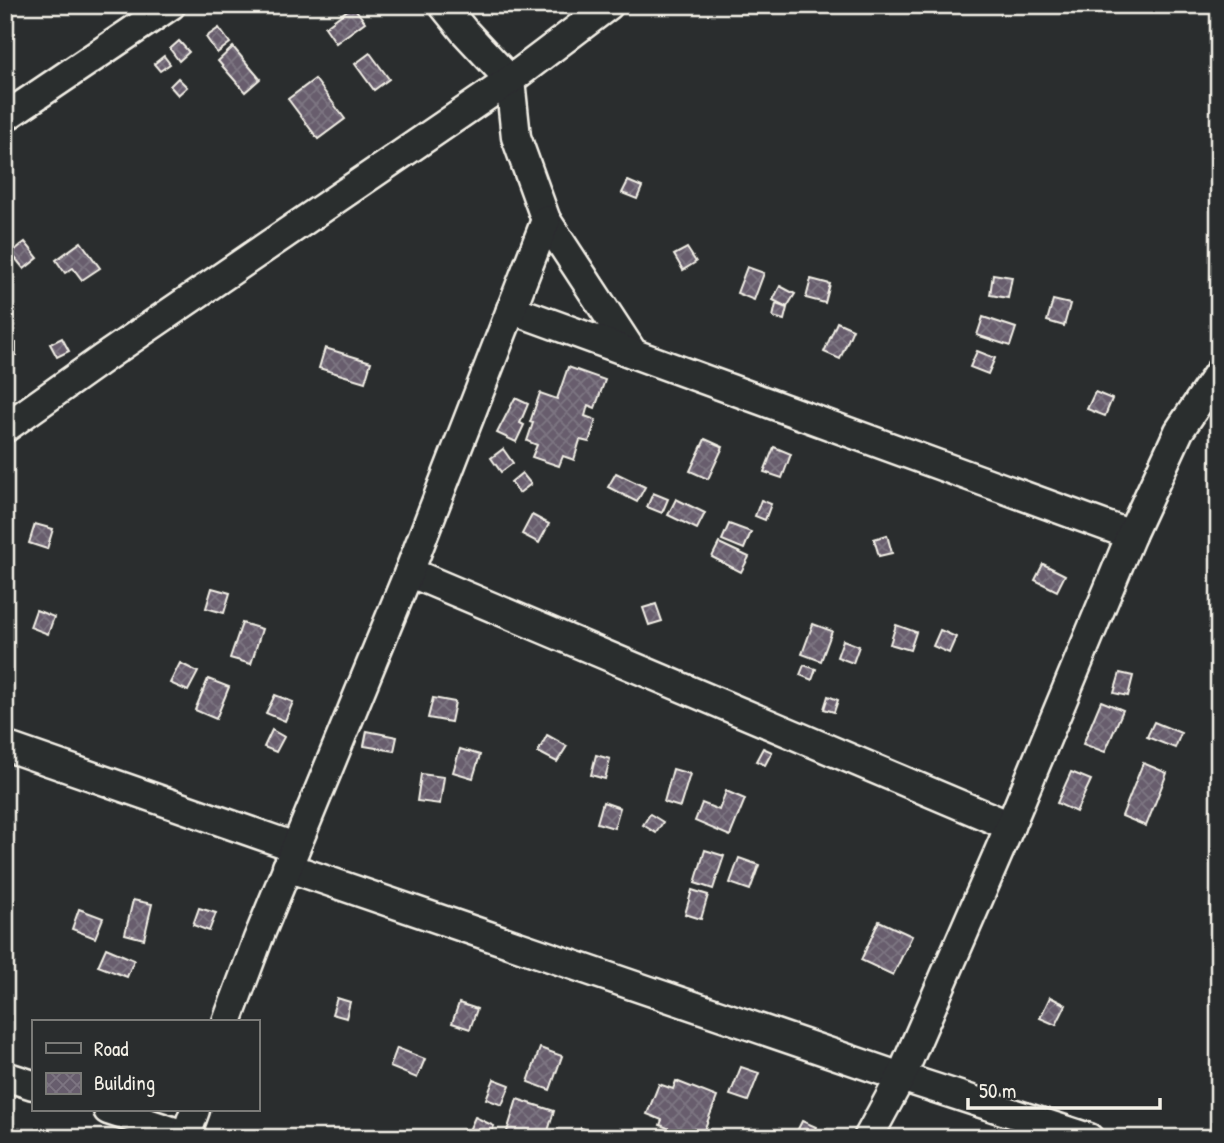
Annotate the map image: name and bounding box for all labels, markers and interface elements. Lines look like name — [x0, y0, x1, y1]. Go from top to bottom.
legend — [32, 1020, 259, 1112]
text: Road — [94, 1034, 128, 1063]
scale bar — [968, 1066, 1161, 1110]
text: Building — [94, 1068, 155, 1097]
text: 50 m — [979, 1076, 1016, 1105]

